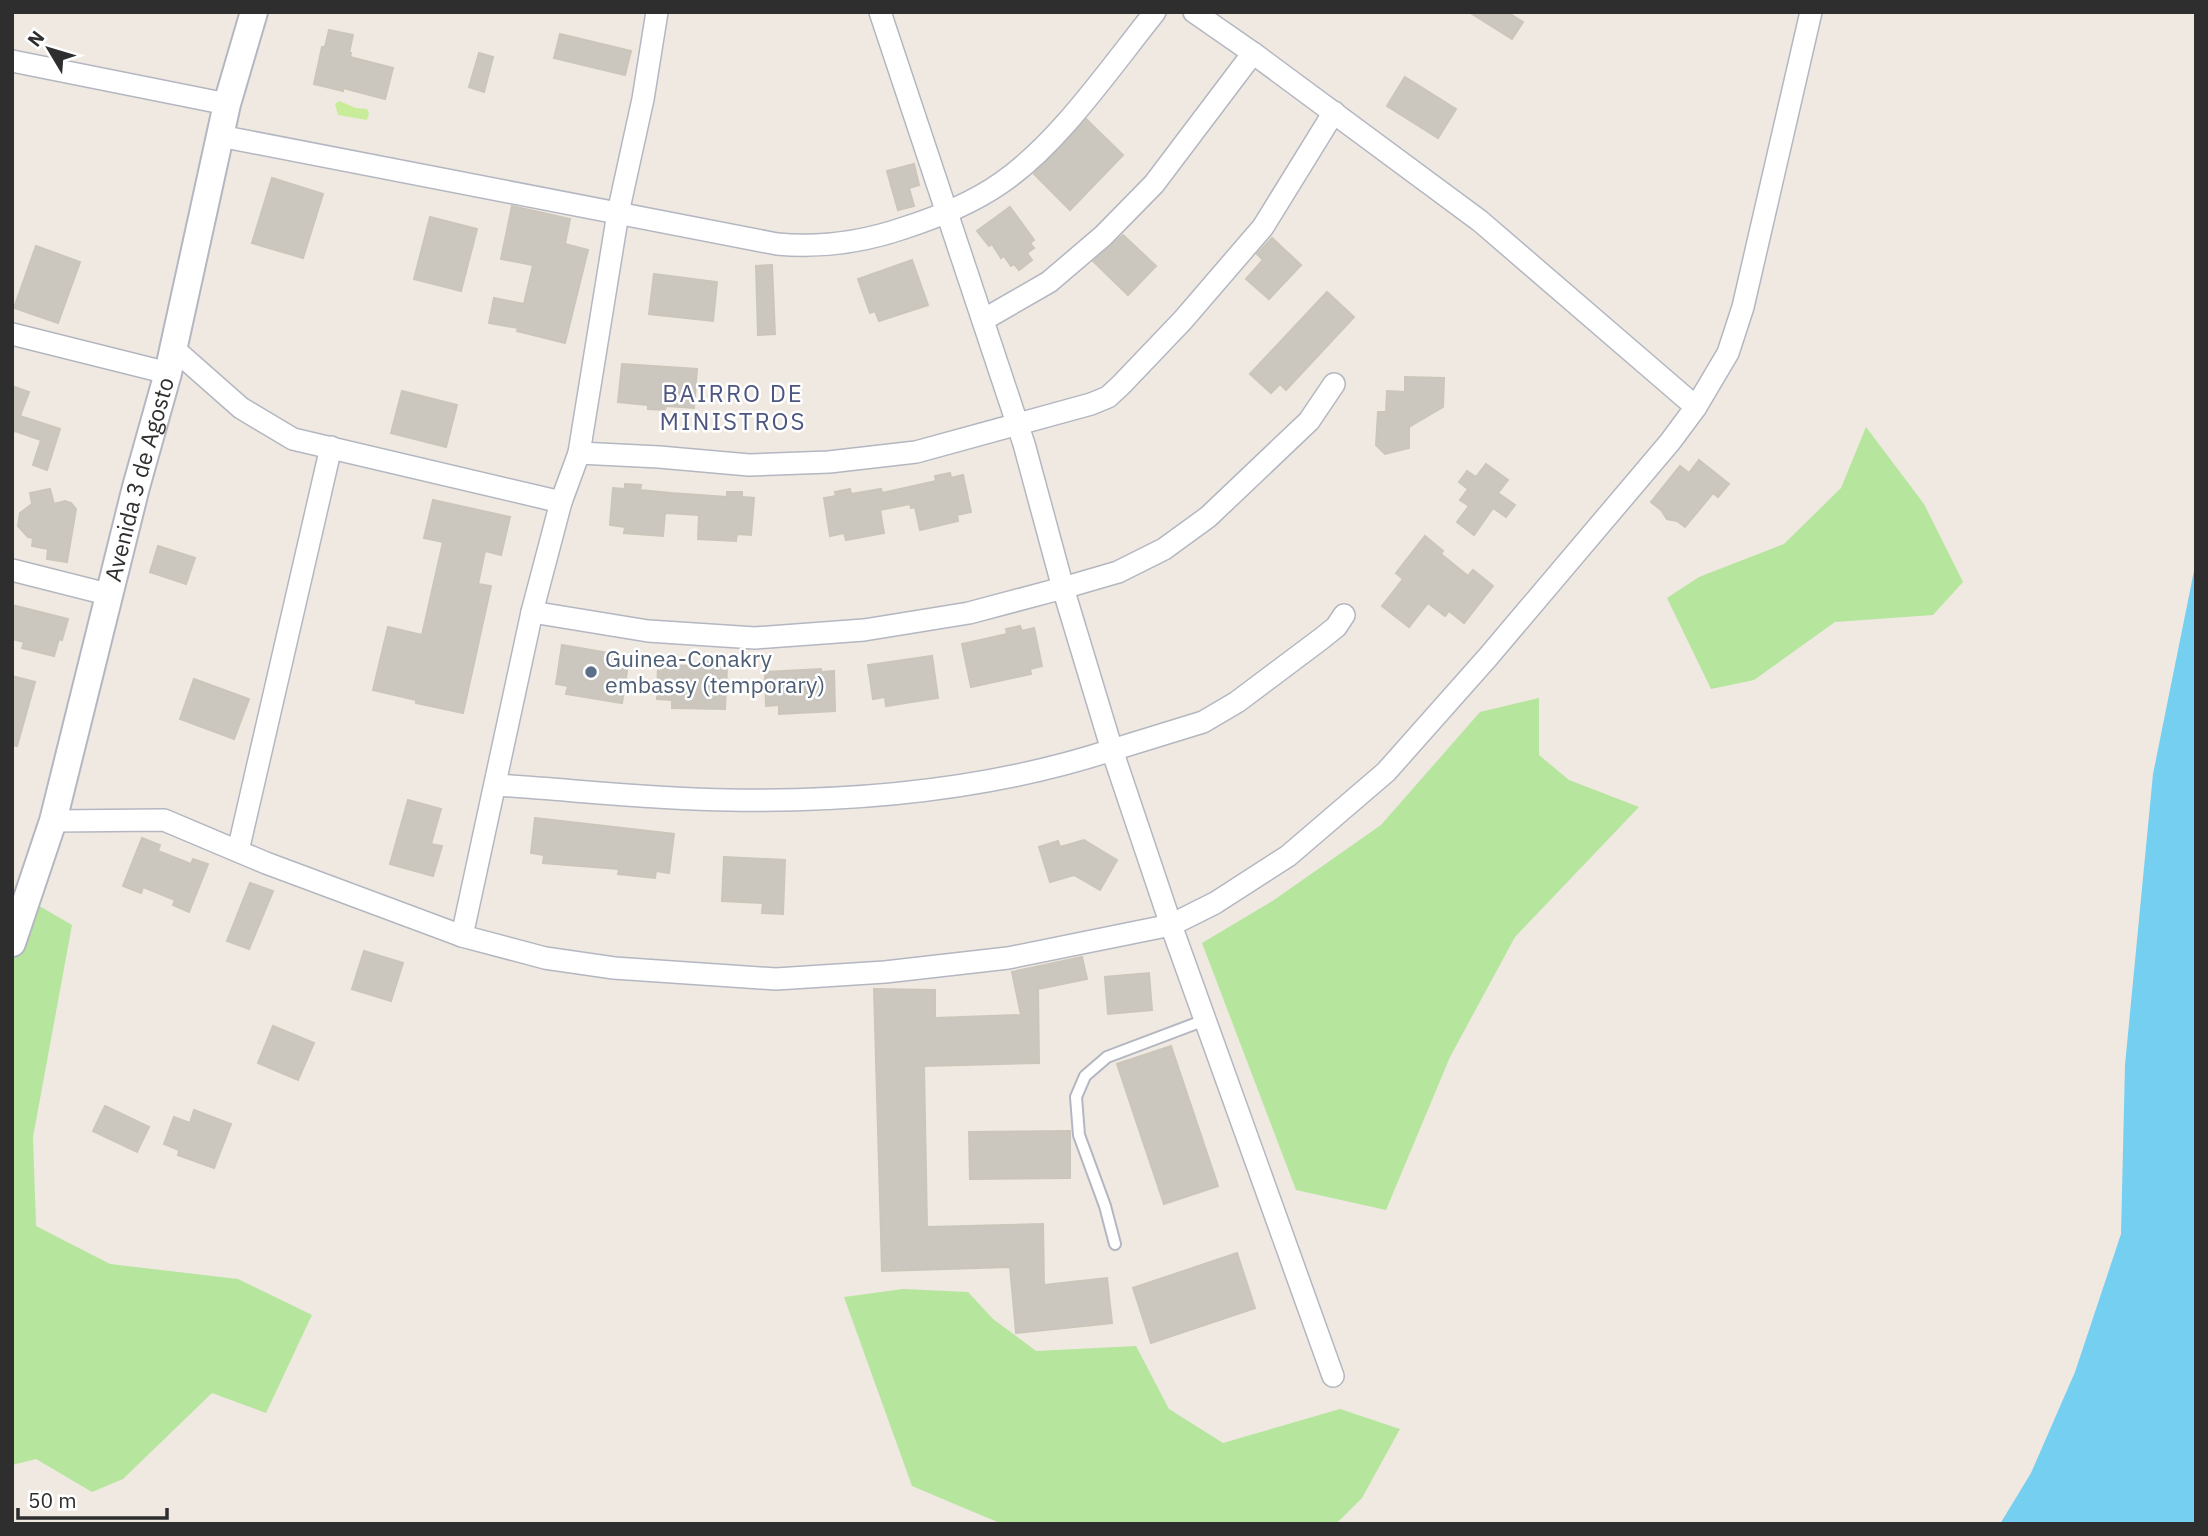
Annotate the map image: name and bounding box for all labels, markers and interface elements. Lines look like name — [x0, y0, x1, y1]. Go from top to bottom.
north arrow — [14, 14, 84, 84]
text: N — [22, 26, 49, 51]
street label: Avenida 3 de Agosto — [97, 374, 180, 584]
district label: BAIRRO DE MINISTROS — [659, 377, 807, 437]
place label: Guinea-Conakry embassy (temporary) — [605, 643, 825, 699]
marker: Guinea-Conakry embassy (temporary) — [583, 664, 599, 680]
scale bar — [18, 1476, 166, 1520]
text: 50 m — [28, 1486, 77, 1514]

